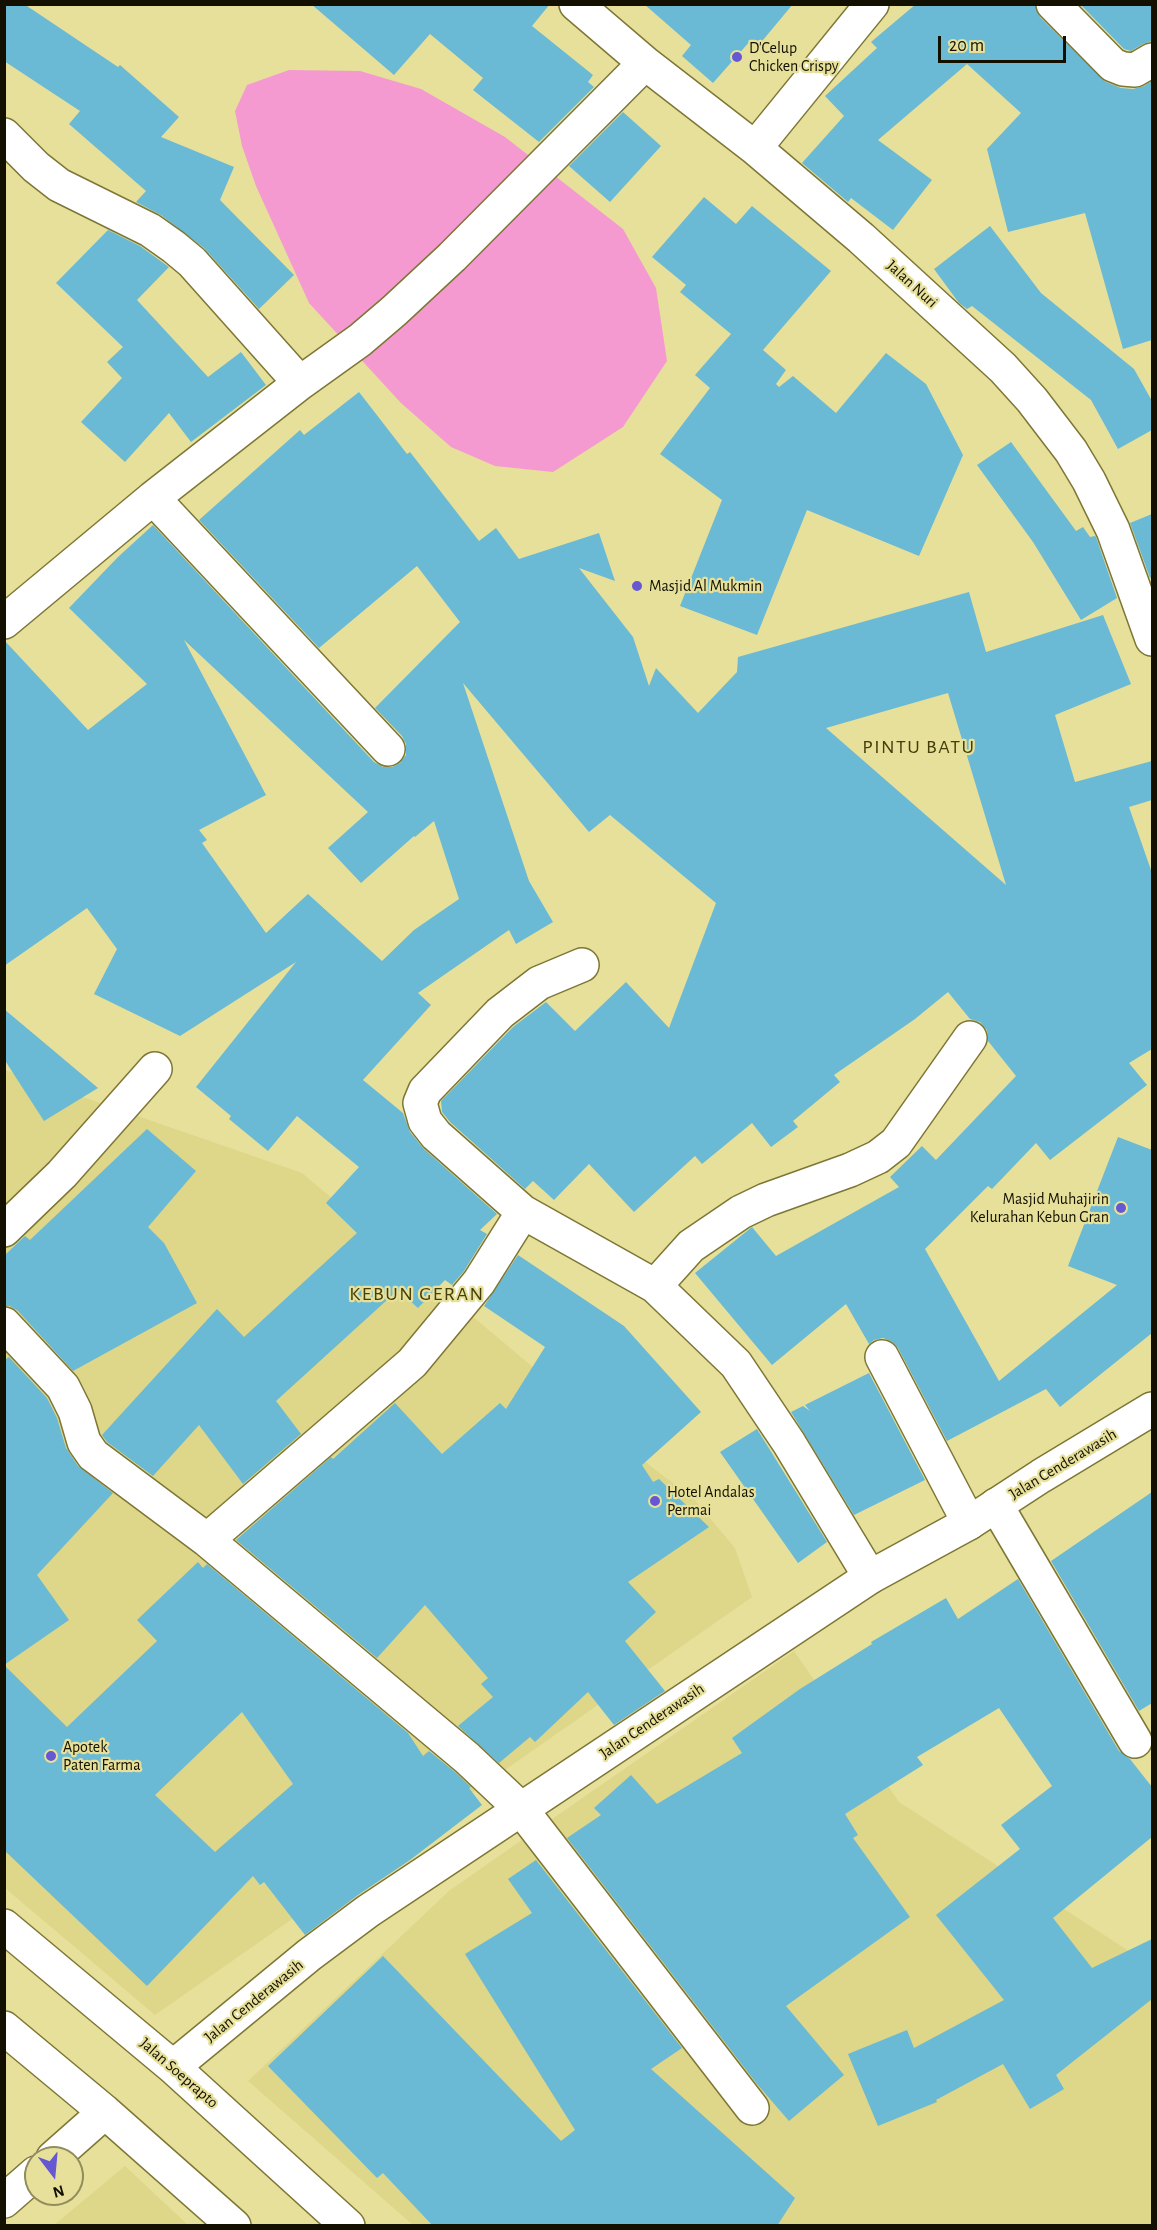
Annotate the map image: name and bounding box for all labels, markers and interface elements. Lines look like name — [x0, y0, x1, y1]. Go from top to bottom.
scale bar — [941, 24, 1068, 62]
text: 20 m — [949, 37, 984, 55]
place label: D'Celup Chicken Crispy — [749, 38, 839, 76]
marker: D'Celup Chicken Crispy — [730, 50, 744, 64]
street label: Jalan Nuri — [883, 256, 941, 312]
place label: Masjid Al Mukmin — [649, 576, 762, 596]
marker: Masjid Al Mukmin — [630, 579, 644, 593]
district label: PINTU BATU — [862, 735, 976, 759]
place label: Masjid Muhajirin Kelurahan Kebun Gran — [970, 1189, 1109, 1227]
marker: Masjid Muhajirin Kelurahan Kebun Gran — [1114, 1201, 1128, 1215]
district label: KEBUN GERAN — [349, 1282, 485, 1306]
street label: Jalan Cenderawasih — [1006, 1424, 1120, 1504]
place label: Hotel Andalas Permai — [667, 1482, 755, 1520]
marker: Hotel Andalas Permai — [648, 1494, 662, 1508]
street label: Jalan Cenderawasih — [596, 1679, 708, 1763]
place label: Apotek Paten Farma — [63, 1737, 141, 1775]
marker: Apotek Paten Farma — [44, 1749, 58, 1763]
street label: Jalan Cenderawasih — [201, 1955, 307, 2047]
street label: Jalan Soeprapto — [136, 2034, 222, 2112]
north arrow — [24, 2146, 84, 2206]
text: N — [51, 2182, 66, 2201]

